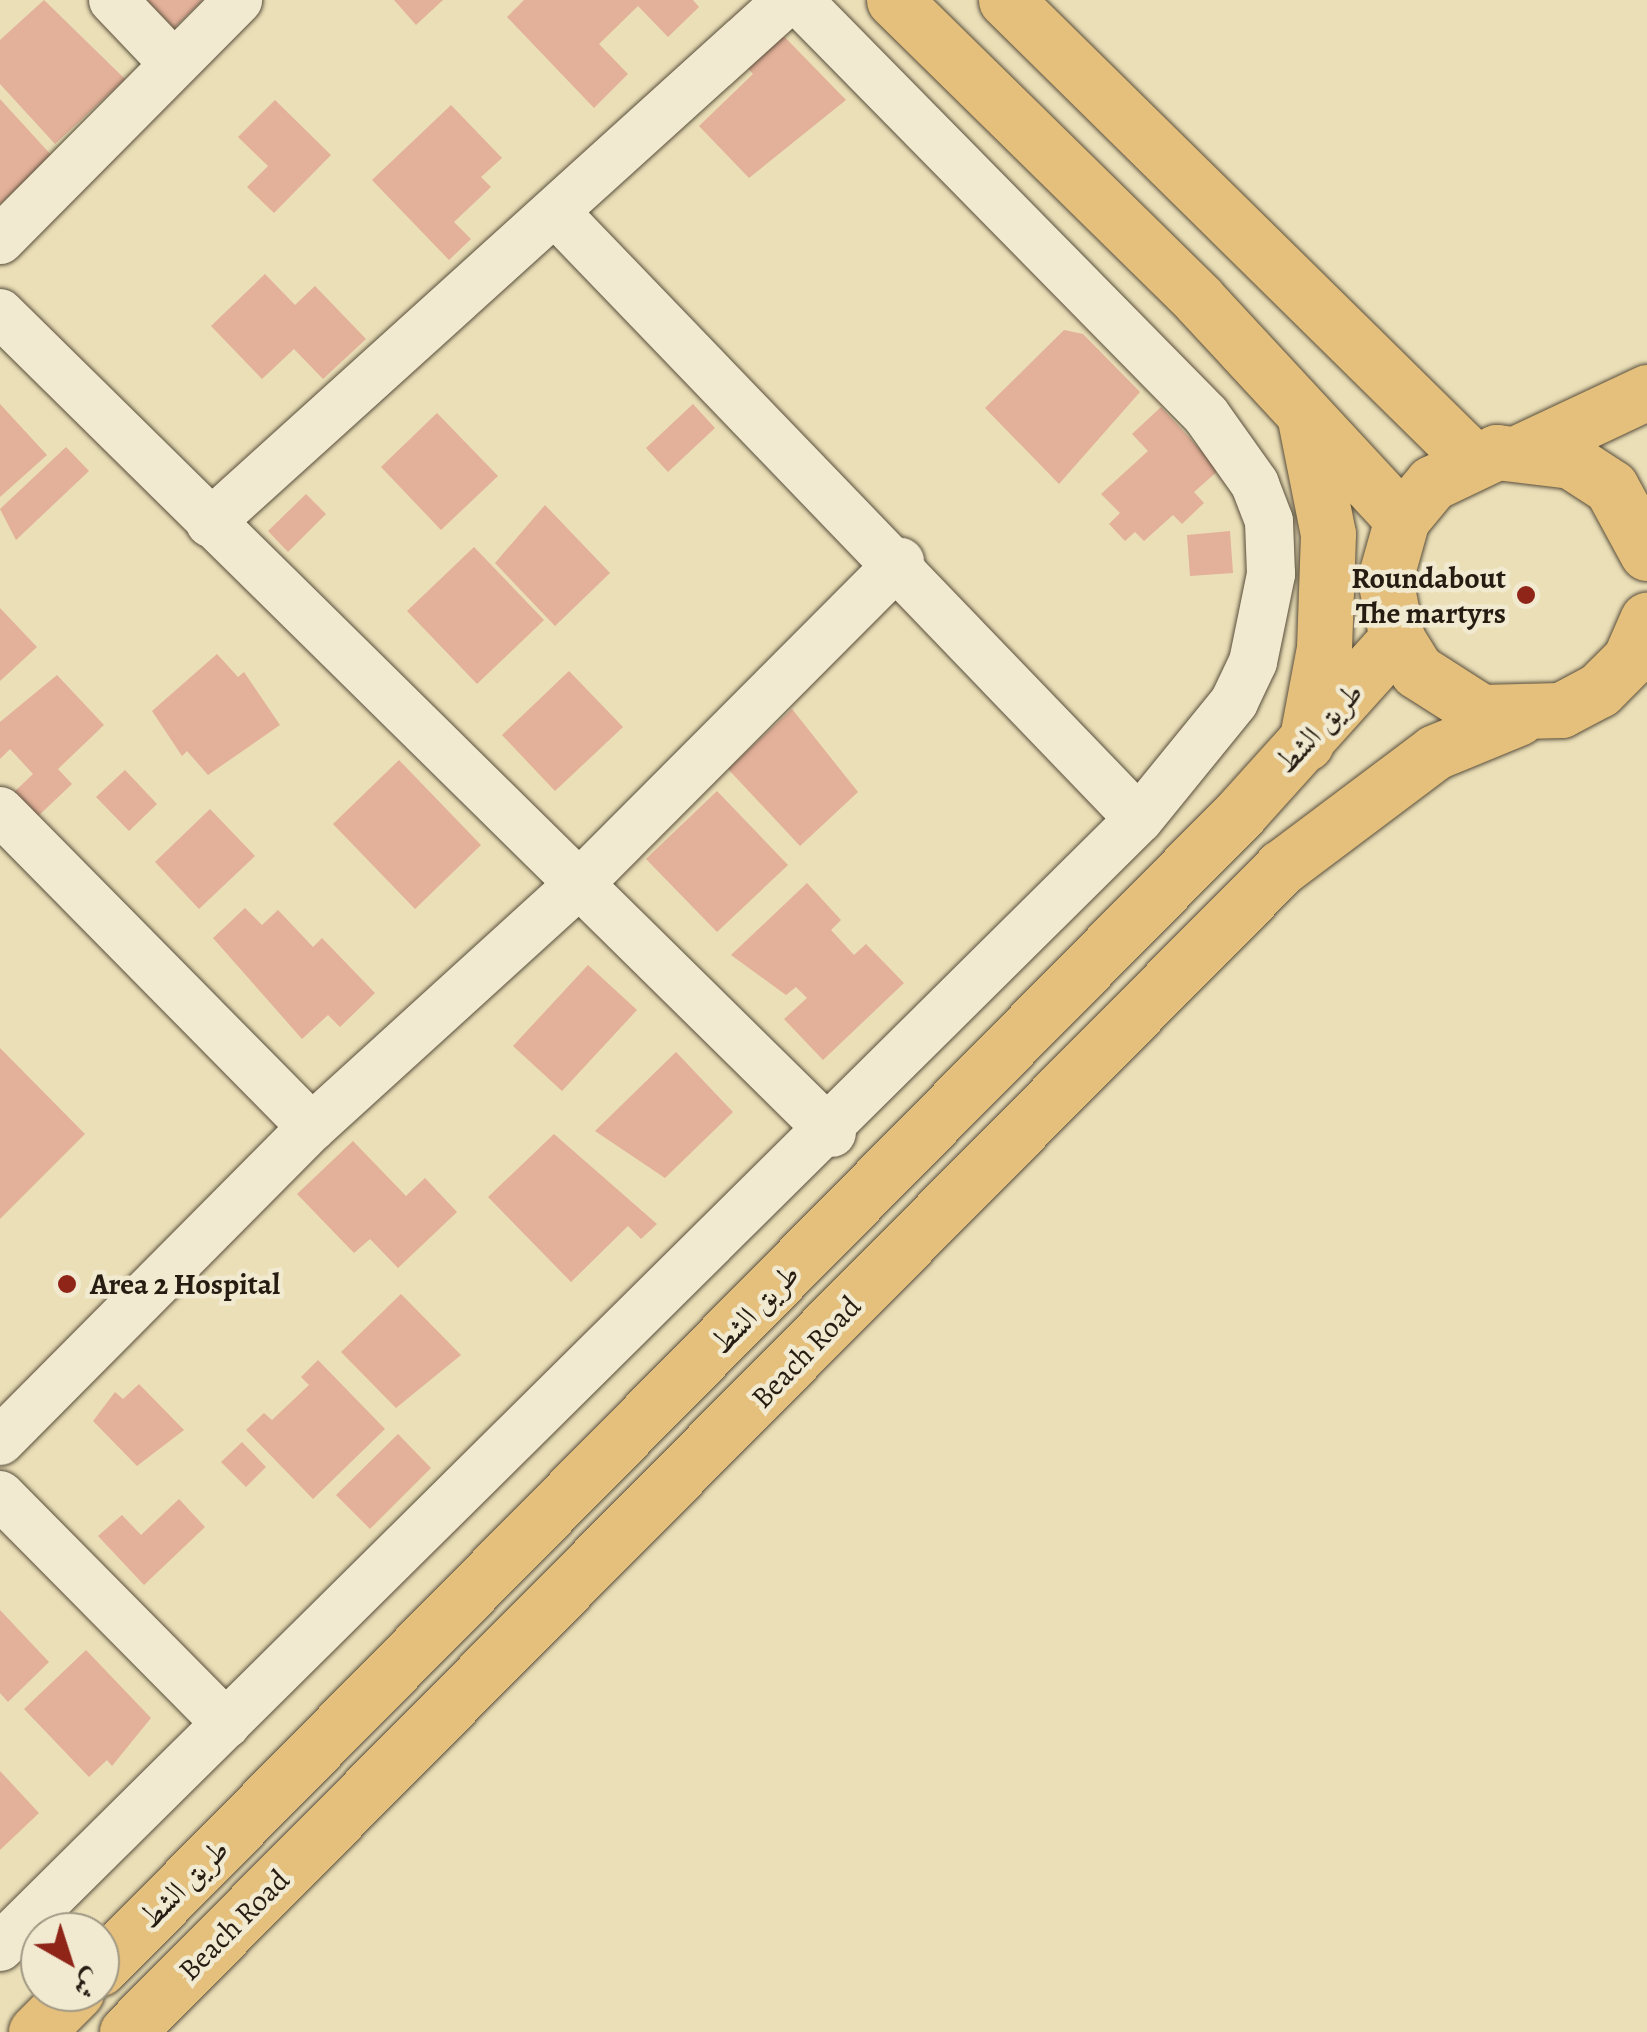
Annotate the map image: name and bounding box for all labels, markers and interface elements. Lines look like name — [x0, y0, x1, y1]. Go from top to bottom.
place label: Roundabout The martyrs — [1351, 560, 1506, 630]
marker: Roundabout The martyrs — [1515, 584, 1537, 606]
street label: طريق الشط — [1268, 675, 1370, 781]
street label: طريق الشط — [703, 1256, 807, 1362]
place label: Area 2 Hospital — [90, 1266, 280, 1302]
marker: Area 2 Hospital — [54, 1271, 80, 1297]
street label: Beach Road — [744, 1288, 868, 1416]
street label: طريق الشط — [132, 1832, 236, 1936]
street label: Beach Road — [171, 1862, 297, 1988]
north arrow — [20, 1912, 120, 2012]
text: ش — [65, 1960, 110, 2007]

